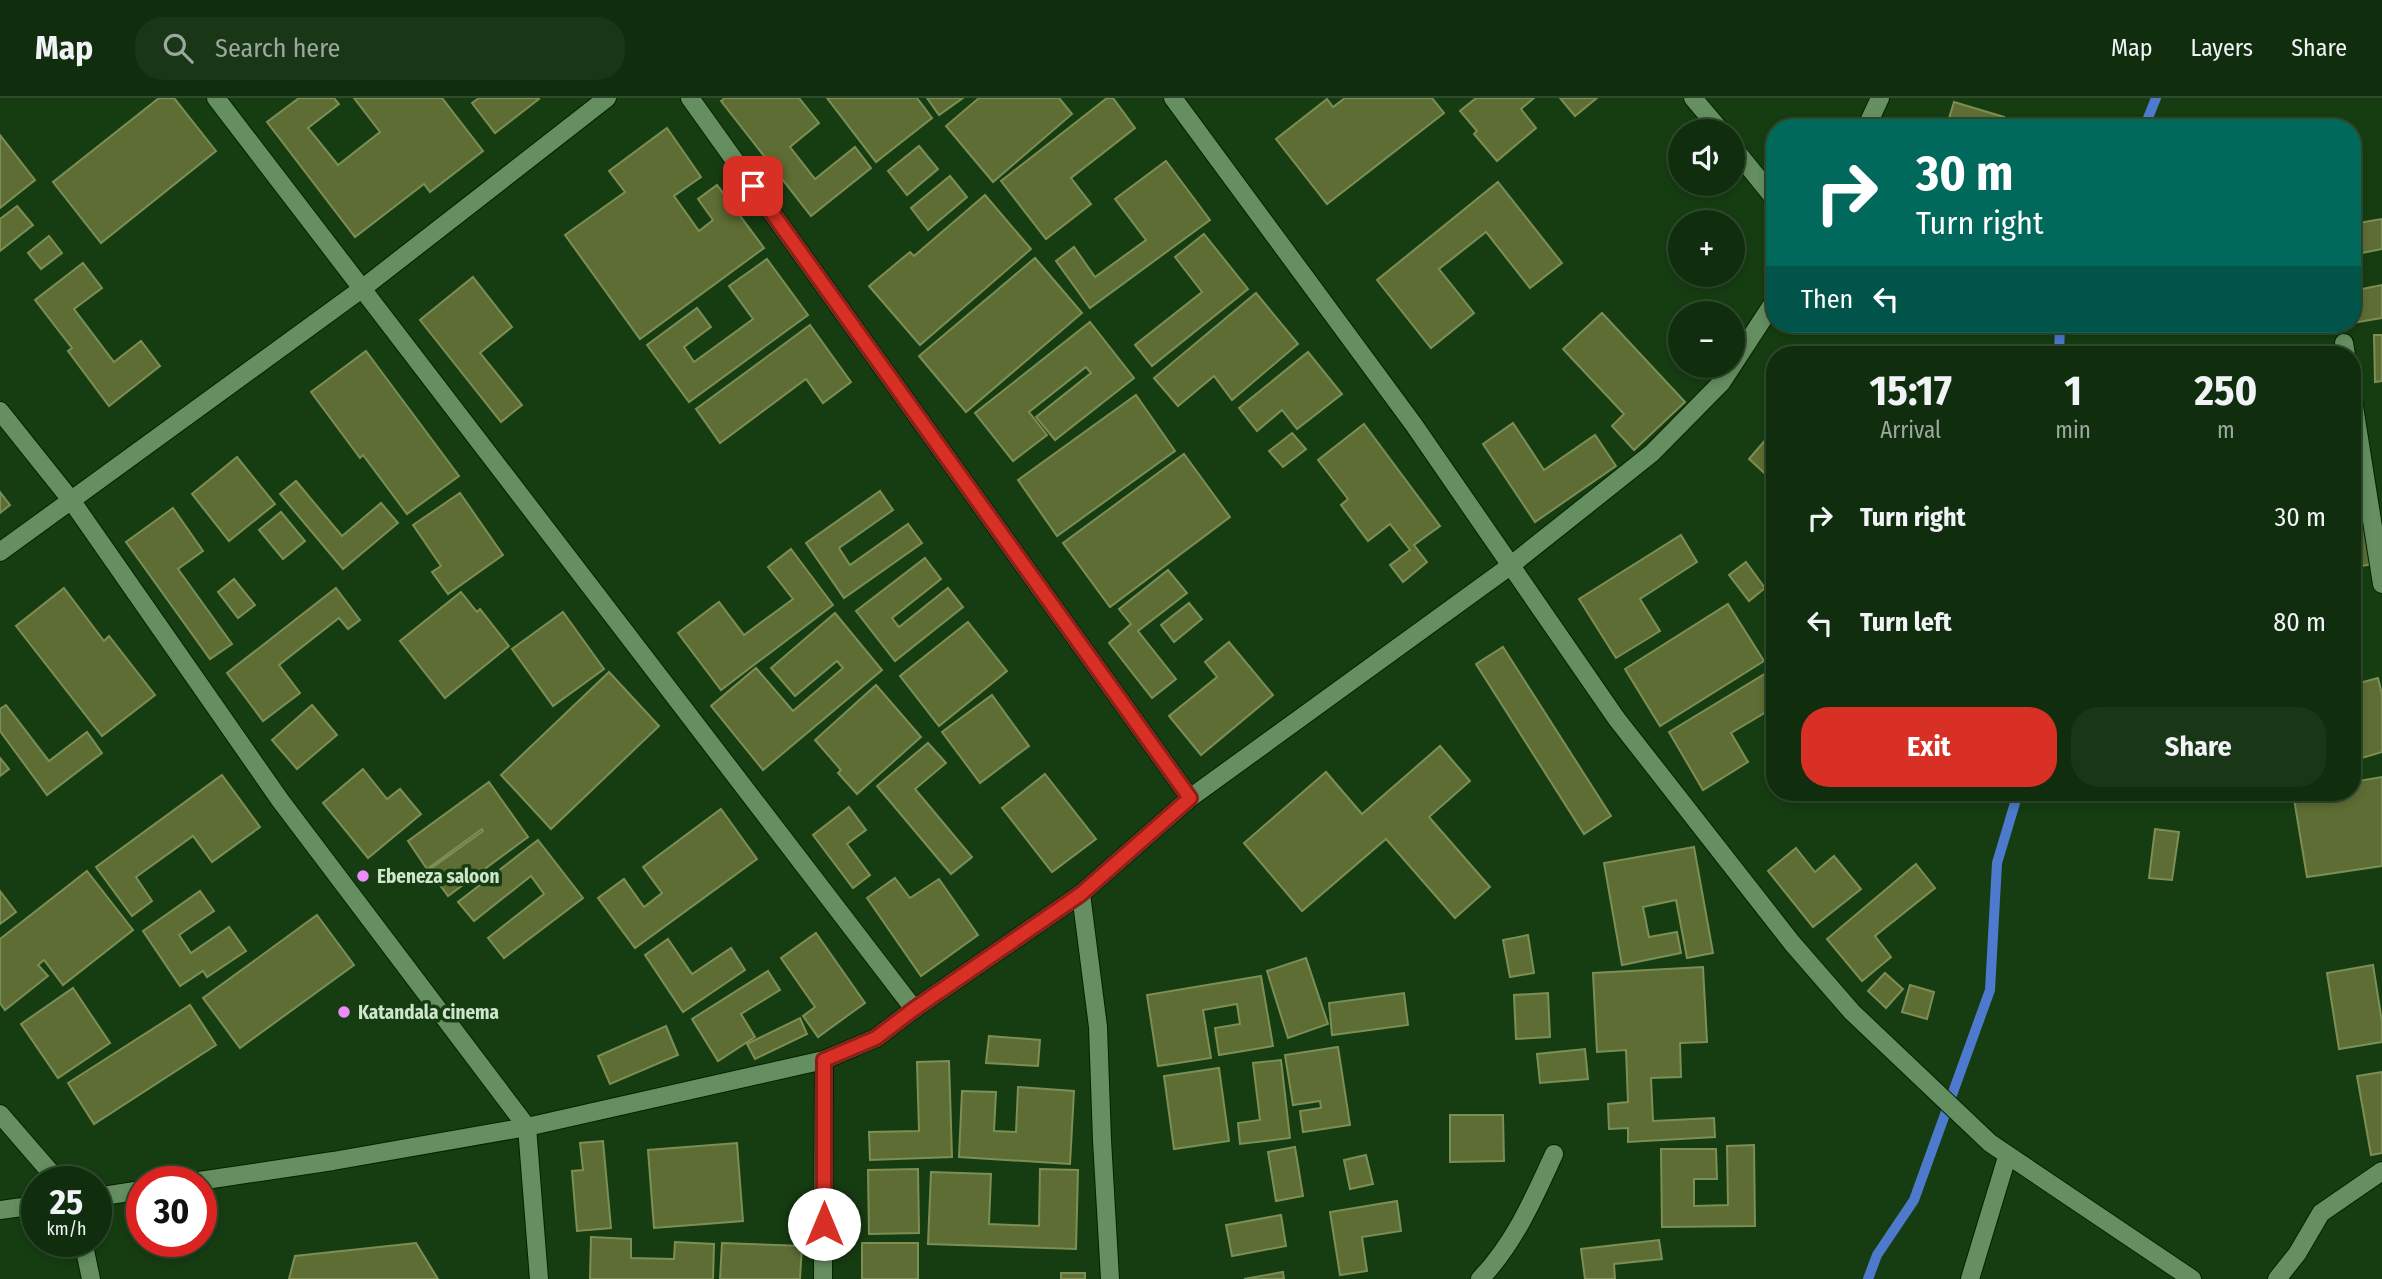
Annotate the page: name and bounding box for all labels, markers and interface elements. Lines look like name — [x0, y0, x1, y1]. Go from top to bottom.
search box — [135, 17, 625, 80]
text: Map — [35, 28, 93, 68]
icon: search — [159, 29, 197, 67]
text: Search here — [215, 33, 340, 64]
text: Map — [2111, 34, 2153, 62]
text: Layers — [2191, 34, 2253, 62]
text: Share — [2291, 34, 2347, 62]
map controls — [1668, 119, 1745, 378]
button: sound — [1668, 119, 1745, 196]
text: 30 m — [1916, 144, 2014, 203]
icon: right — [1801, 147, 1892, 238]
pin — [723, 156, 783, 216]
icon: arrive — [734, 167, 772, 205]
text: Turn right — [1916, 204, 2043, 242]
button: + — [1668, 210, 1745, 287]
icon: left — [1867, 280, 1905, 318]
text: Then — [1801, 284, 1853, 315]
button: − — [1668, 301, 1745, 378]
text: 15:17 — [1870, 366, 1952, 416]
text: 1 — [2064, 366, 2082, 416]
text: 250 — [2194, 366, 2257, 416]
text: Arrival — [1880, 416, 1941, 444]
text: min — [2055, 416, 2091, 444]
text: m — [2217, 416, 2235, 444]
icon: right — [1801, 499, 1839, 537]
text: Turn right — [1860, 502, 1966, 533]
text: 30 m — [2275, 502, 2326, 533]
icon: left — [1801, 604, 1839, 642]
text: Turn left — [1860, 607, 1952, 638]
text: 80 m — [2273, 607, 2326, 638]
button: Exit — [1801, 707, 2057, 787]
button: Share — [2071, 707, 2326, 787]
place label: Ebeneza saloon — [377, 865, 499, 888]
marker: Ebeneza saloon — [355, 868, 371, 884]
place label: Katandala cinema — [358, 1001, 499, 1024]
marker: Katandala cinema — [336, 1004, 352, 1020]
speed limit sign: 30 — [126, 1166, 217, 1257]
text: 25 — [50, 1181, 83, 1223]
position arrow — [787, 1187, 861, 1261]
text: km/h — [46, 1218, 87, 1240]

